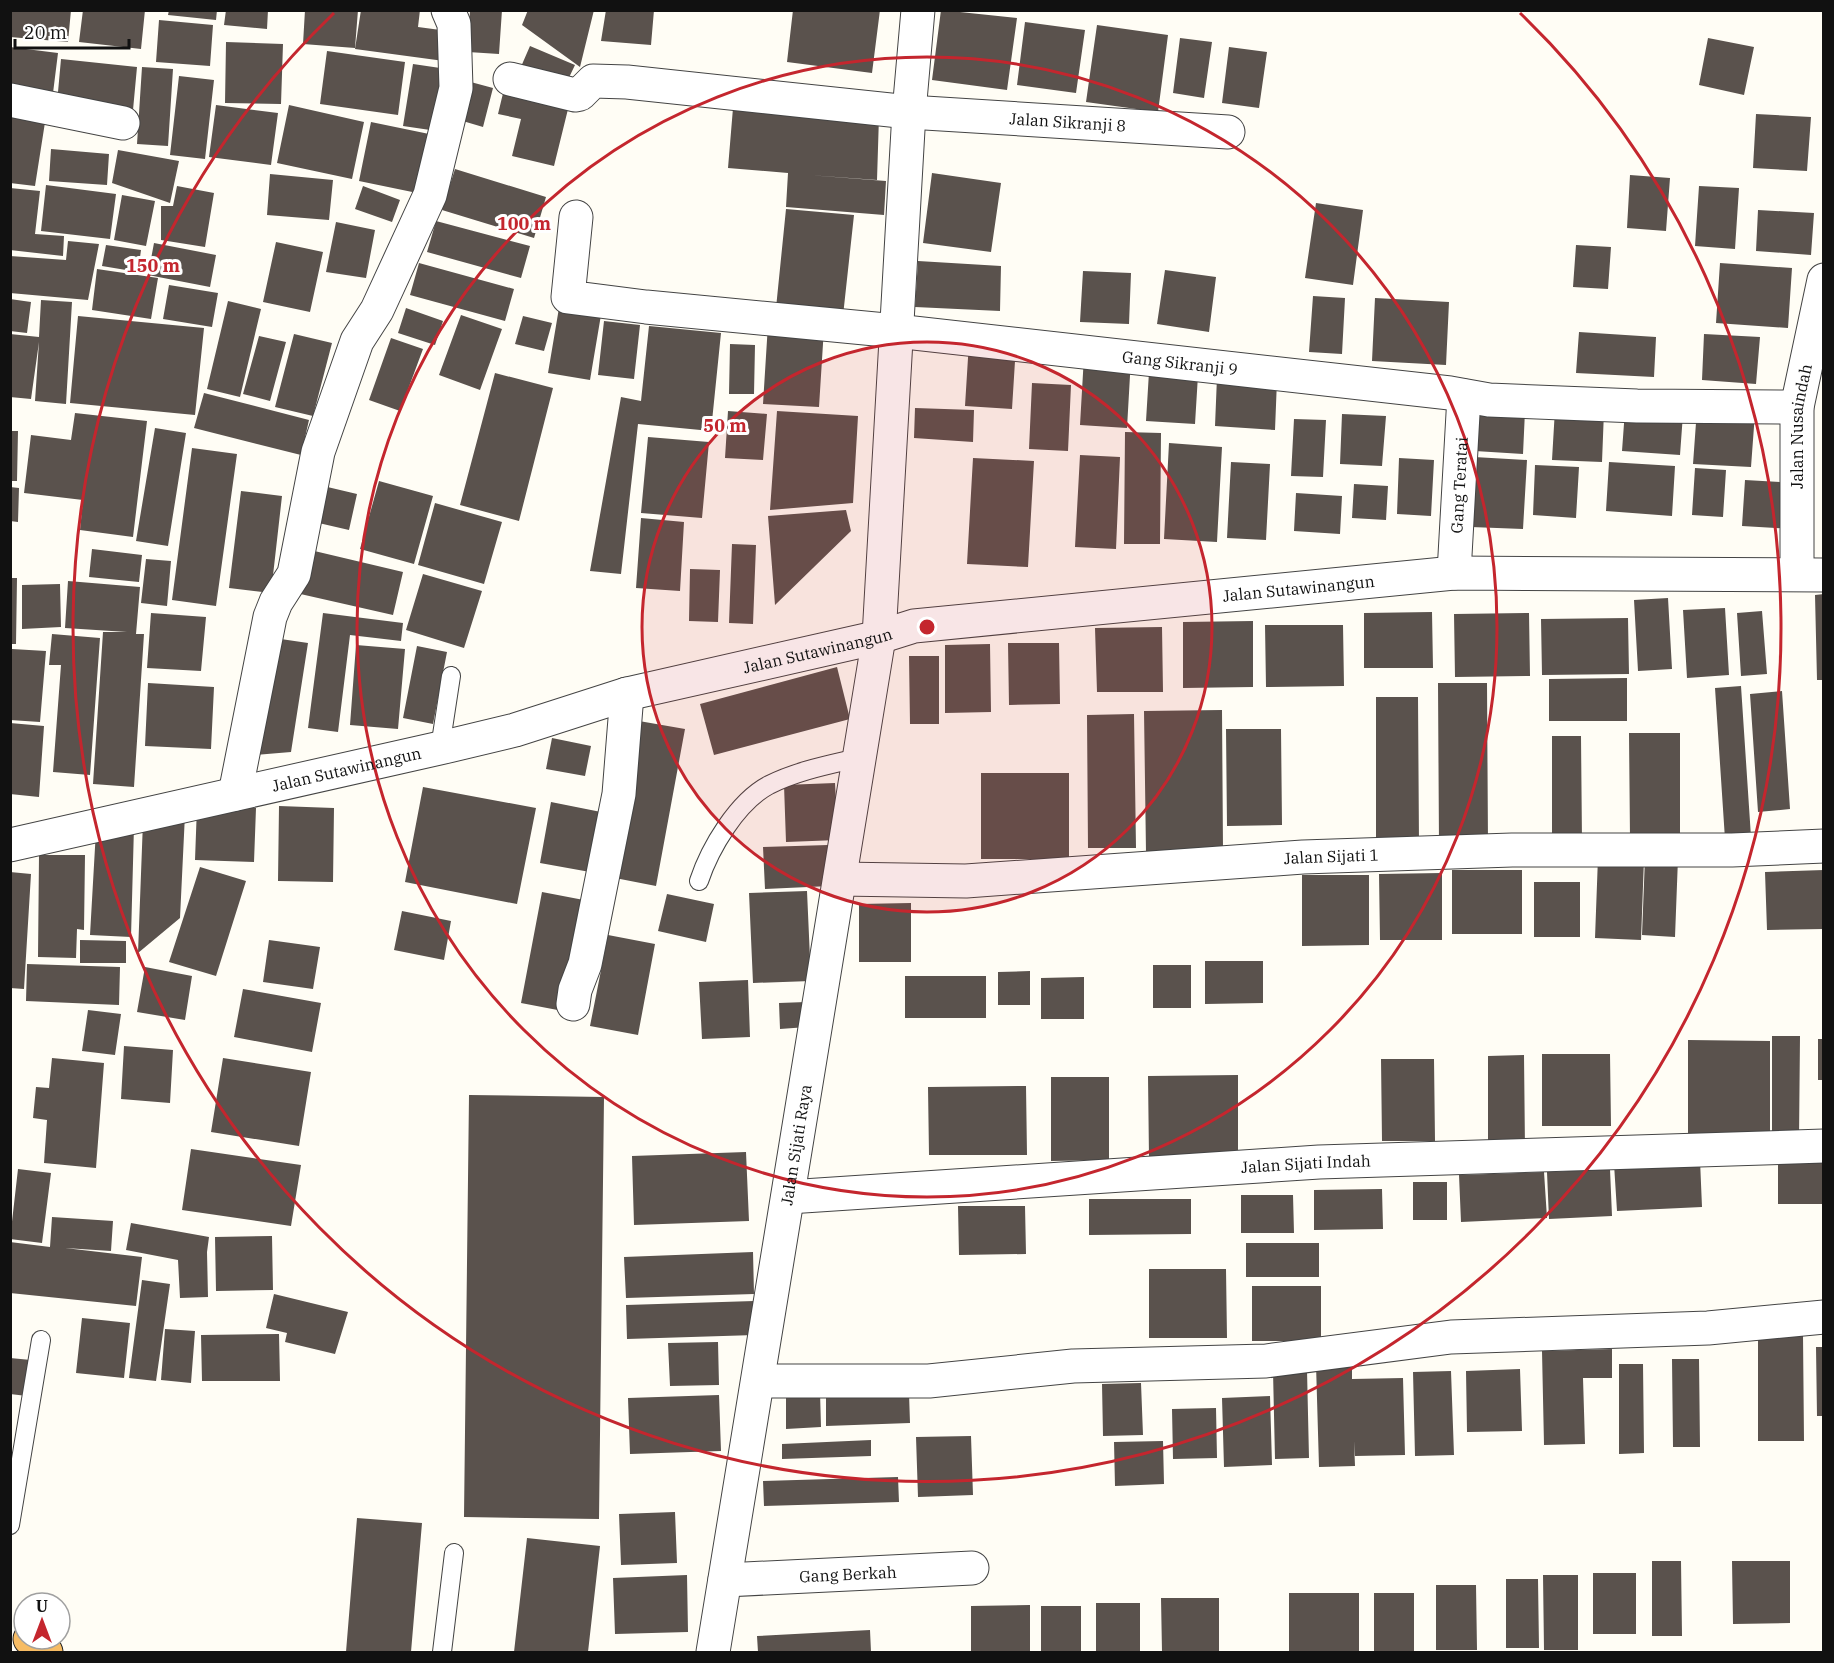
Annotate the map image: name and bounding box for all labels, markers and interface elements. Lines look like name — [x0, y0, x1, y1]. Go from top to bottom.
scale bar — [15, 12, 129, 50]
text: 20 m — [24, 21, 67, 44]
street label: Jalan Sikranji 8 — [1009, 108, 1126, 136]
text: 100 m — [497, 212, 552, 235]
text: 150 m — [126, 254, 181, 277]
street label: Gang Sikranji 9 — [1121, 346, 1239, 379]
street label: Jalan Nusaindah — [1787, 362, 1816, 489]
text: 50 m — [703, 414, 747, 437]
street label: Gang Teratai — [1446, 436, 1472, 534]
street label: Jalan Sutawinangun — [1222, 571, 1375, 606]
centre of rings — [917, 617, 937, 637]
street label: Jalan Sutawinangun — [741, 623, 895, 677]
street label: Jalan Sutawinangun — [270, 743, 423, 796]
street label: Jalan Sijati 1 — [1283, 844, 1379, 868]
street label: Jalan Sijati Raya — [776, 1083, 816, 1207]
street label: Jalan Sijati Indah — [1240, 1150, 1371, 1177]
street label: Gang Berkah — [799, 1562, 897, 1586]
north arrow — [12, 1591, 72, 1651]
text: U — [36, 1596, 48, 1616]

